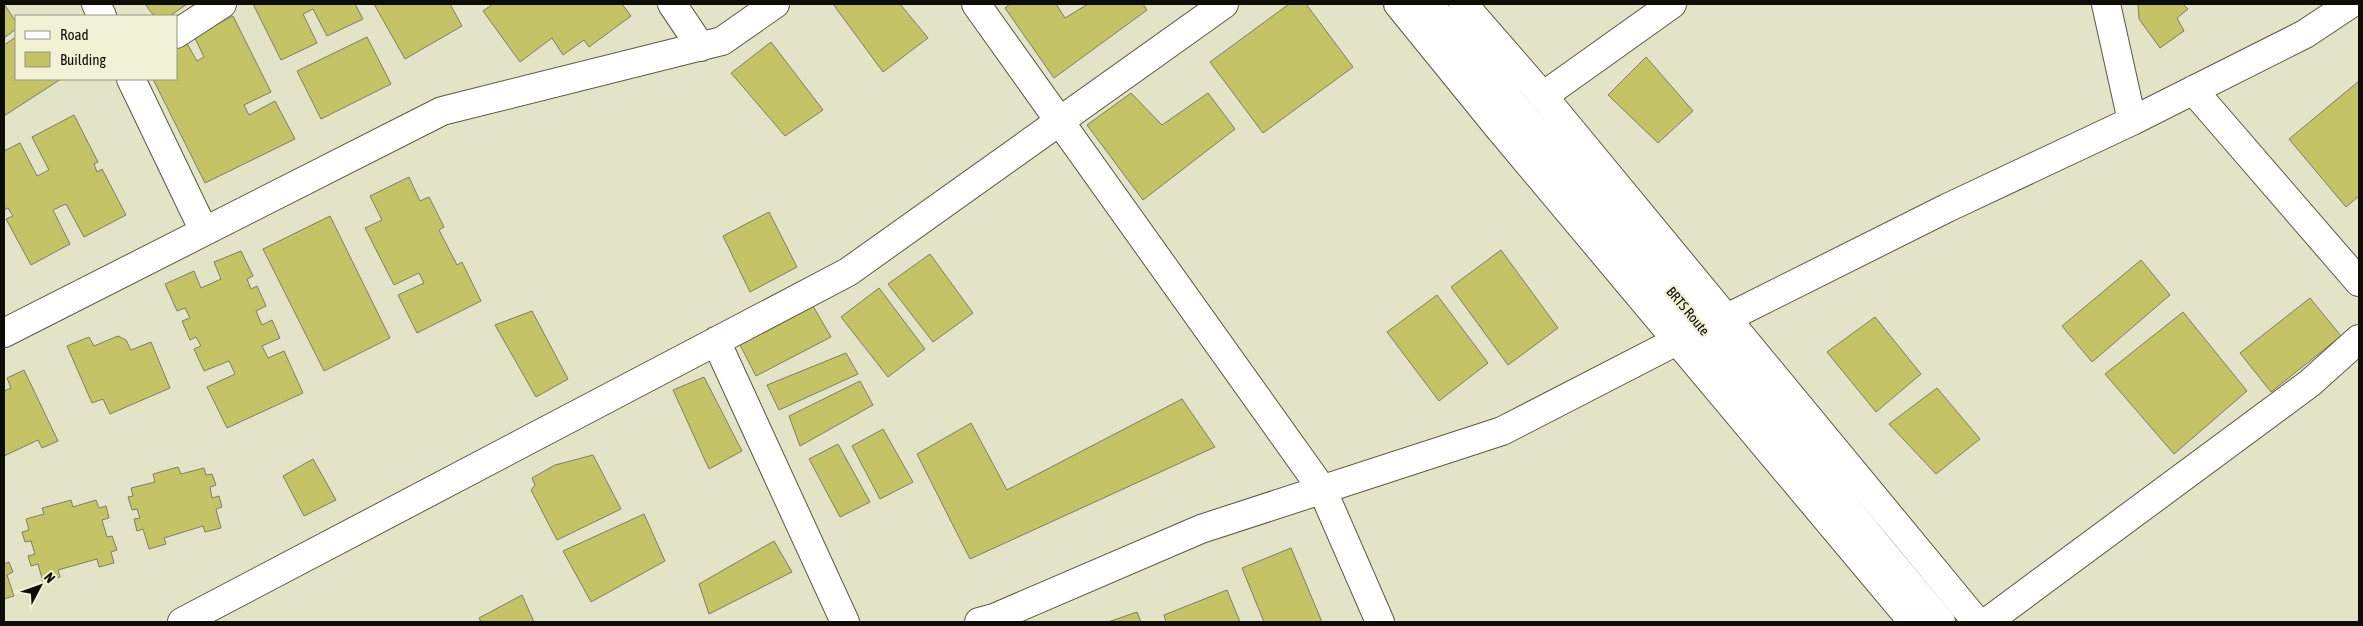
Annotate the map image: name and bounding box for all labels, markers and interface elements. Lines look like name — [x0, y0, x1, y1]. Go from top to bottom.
legend — [15, 15, 178, 80]
text: Road — [60, 26, 89, 43]
text: Building — [60, 51, 106, 68]
street label: BRTS Route — [1663, 284, 1713, 338]
north arrow — [15, 561, 65, 611]
text: N — [41, 569, 59, 586]

